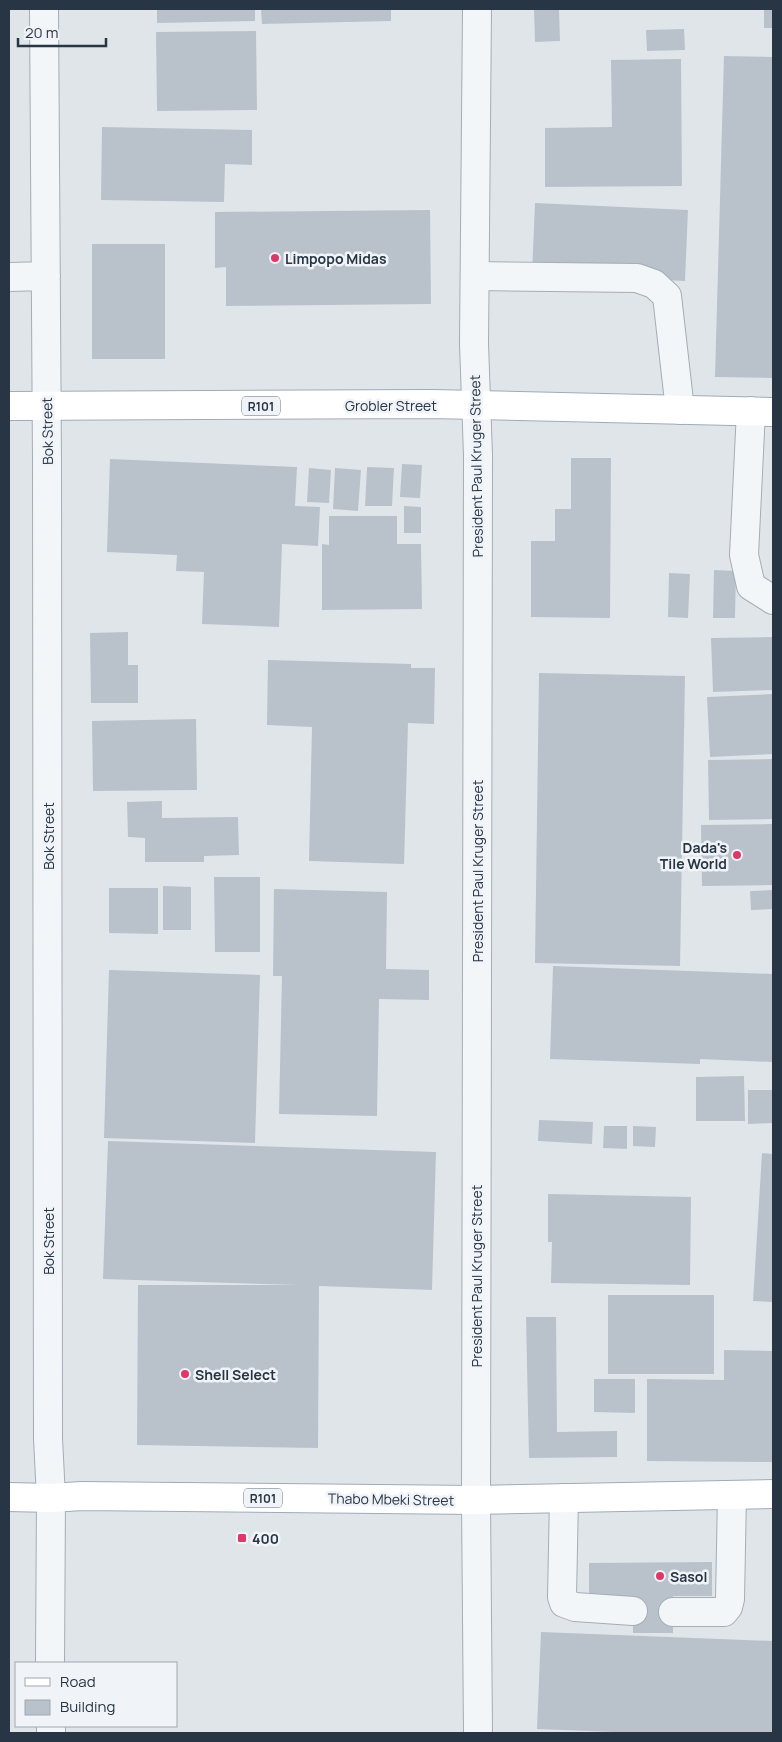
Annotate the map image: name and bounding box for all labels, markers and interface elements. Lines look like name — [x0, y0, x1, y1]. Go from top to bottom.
scale bar — [18, 15, 105, 47]
text: 20 m — [25, 22, 58, 43]
place label: Limpopo Midas — [285, 249, 387, 268]
marker: Limpopo Midas — [269, 252, 281, 264]
street label: President Paul Kruger Street — [465, 374, 487, 557]
road number: R101 — [242, 396, 280, 416]
street label: Grobler Street — [345, 396, 437, 415]
street label: Bok Street — [37, 397, 57, 465]
street label: President Paul Kruger Street — [468, 779, 487, 962]
street label: Bok Street — [39, 802, 58, 870]
place label: Dada's Tile World — [660, 838, 727, 873]
marker: Dada's Tile World — [731, 849, 743, 861]
street label: President Paul Kruger Street — [467, 1184, 486, 1367]
street label: Bok Street — [39, 1207, 58, 1275]
place label: Shell Select — [195, 1365, 276, 1384]
marker: Shell Select — [179, 1368, 191, 1380]
street label: Thabo Mbeki Street — [328, 1488, 455, 1510]
road number: R101 — [244, 1489, 282, 1508]
place label: 400 — [252, 1529, 279, 1548]
marker: 400 — [236, 1532, 248, 1544]
place label: Sasol — [670, 1567, 707, 1586]
marker: Sasol — [654, 1570, 666, 1582]
legend — [15, 1662, 178, 1727]
text: Road — [60, 1671, 96, 1692]
text: Building — [60, 1696, 115, 1717]

